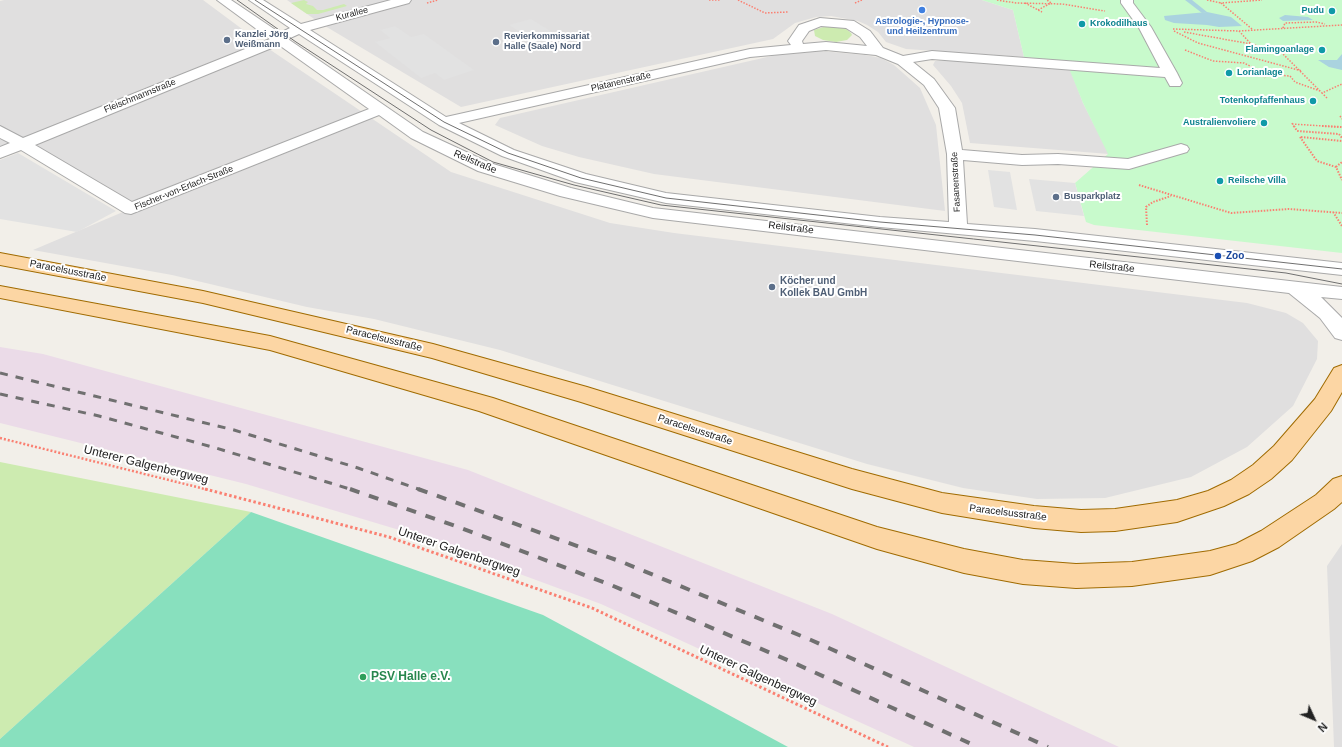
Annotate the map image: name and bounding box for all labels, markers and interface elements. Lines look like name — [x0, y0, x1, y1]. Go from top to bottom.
street label: Kurallee — [335, 5, 369, 23]
marker: Astrologie-, Hypnose- und Heilzentrum — [917, 5, 927, 15]
place label: Pudu — [1302, 6, 1324, 16]
marker: Pudu — [1327, 6, 1337, 16]
place label: Astrologie-, Hypnose- und Heilzentrum — [875, 17, 969, 38]
marker: Krokodilhaus — [1077, 19, 1087, 29]
place label: Krokodilhaus — [1090, 19, 1148, 29]
place label: Kanzlei Jörg Weißmann — [235, 30, 289, 51]
place label: Revierkommissariat Halle (Saale) Nord — [504, 32, 590, 53]
marker: Kanzlei Jörg Weißmann — [222, 35, 232, 45]
marker: Revierkommissariat Halle (Saale) Nord — [491, 37, 501, 47]
place label: Flamingoanlage — [1245, 45, 1314, 55]
marker: Flamingoanlage — [1317, 45, 1327, 55]
marker: Lorianlage — [1224, 68, 1234, 78]
place label: Lorianlage — [1237, 68, 1283, 78]
street label: Platanenstraße — [590, 70, 652, 94]
street label: Fleischmannstraße — [103, 77, 177, 115]
place label: Totenkopfaffenhaus — [1220, 96, 1305, 106]
marker: Totenkopfaffenhaus — [1308, 96, 1318, 106]
place label: Australienvoliere — [1183, 118, 1256, 128]
marker: Australienvoliere — [1259, 118, 1269, 128]
street label: Reilstraße — [452, 148, 498, 176]
street label: Fasanenstraße — [949, 151, 963, 213]
street label: Fischer-von-Erlach-Straße — [133, 163, 235, 213]
marker: Reilsche Villa — [1215, 176, 1225, 186]
place label: Reilsche Villa — [1228, 176, 1286, 186]
marker: Busparkplatz — [1051, 192, 1061, 202]
place label: Busparkplatz — [1064, 192, 1121, 202]
street label: Reilstraße — [768, 219, 814, 237]
place label: Zoo — [1226, 250, 1244, 262]
marker: Zoo — [1213, 251, 1223, 261]
street label: Paracelsusstraße — [29, 258, 107, 284]
street label: Reilstraße — [1089, 259, 1135, 275]
place label: Köcher und Kollek BAU GmbH — [780, 275, 867, 298]
marker: Köcher und Kollek BAU GmbH — [767, 282, 777, 292]
street label: Paracelsusstraße — [345, 324, 423, 354]
street label: Paracelsusstraße — [656, 412, 734, 448]
street label: Unterer Galgenbergweg — [82, 443, 210, 487]
street label: Paracelsusstraße — [969, 502, 1047, 524]
street label: Unterer Galgenbergweg — [396, 524, 522, 580]
street label: Unterer Galgenbergweg — [697, 642, 819, 710]
place label: PSV Halle e.V. — [371, 670, 451, 684]
marker: PSV Halle e.V. — [358, 672, 368, 682]
north arrow — [1294, 699, 1334, 739]
text: N — [1316, 720, 1330, 734]

